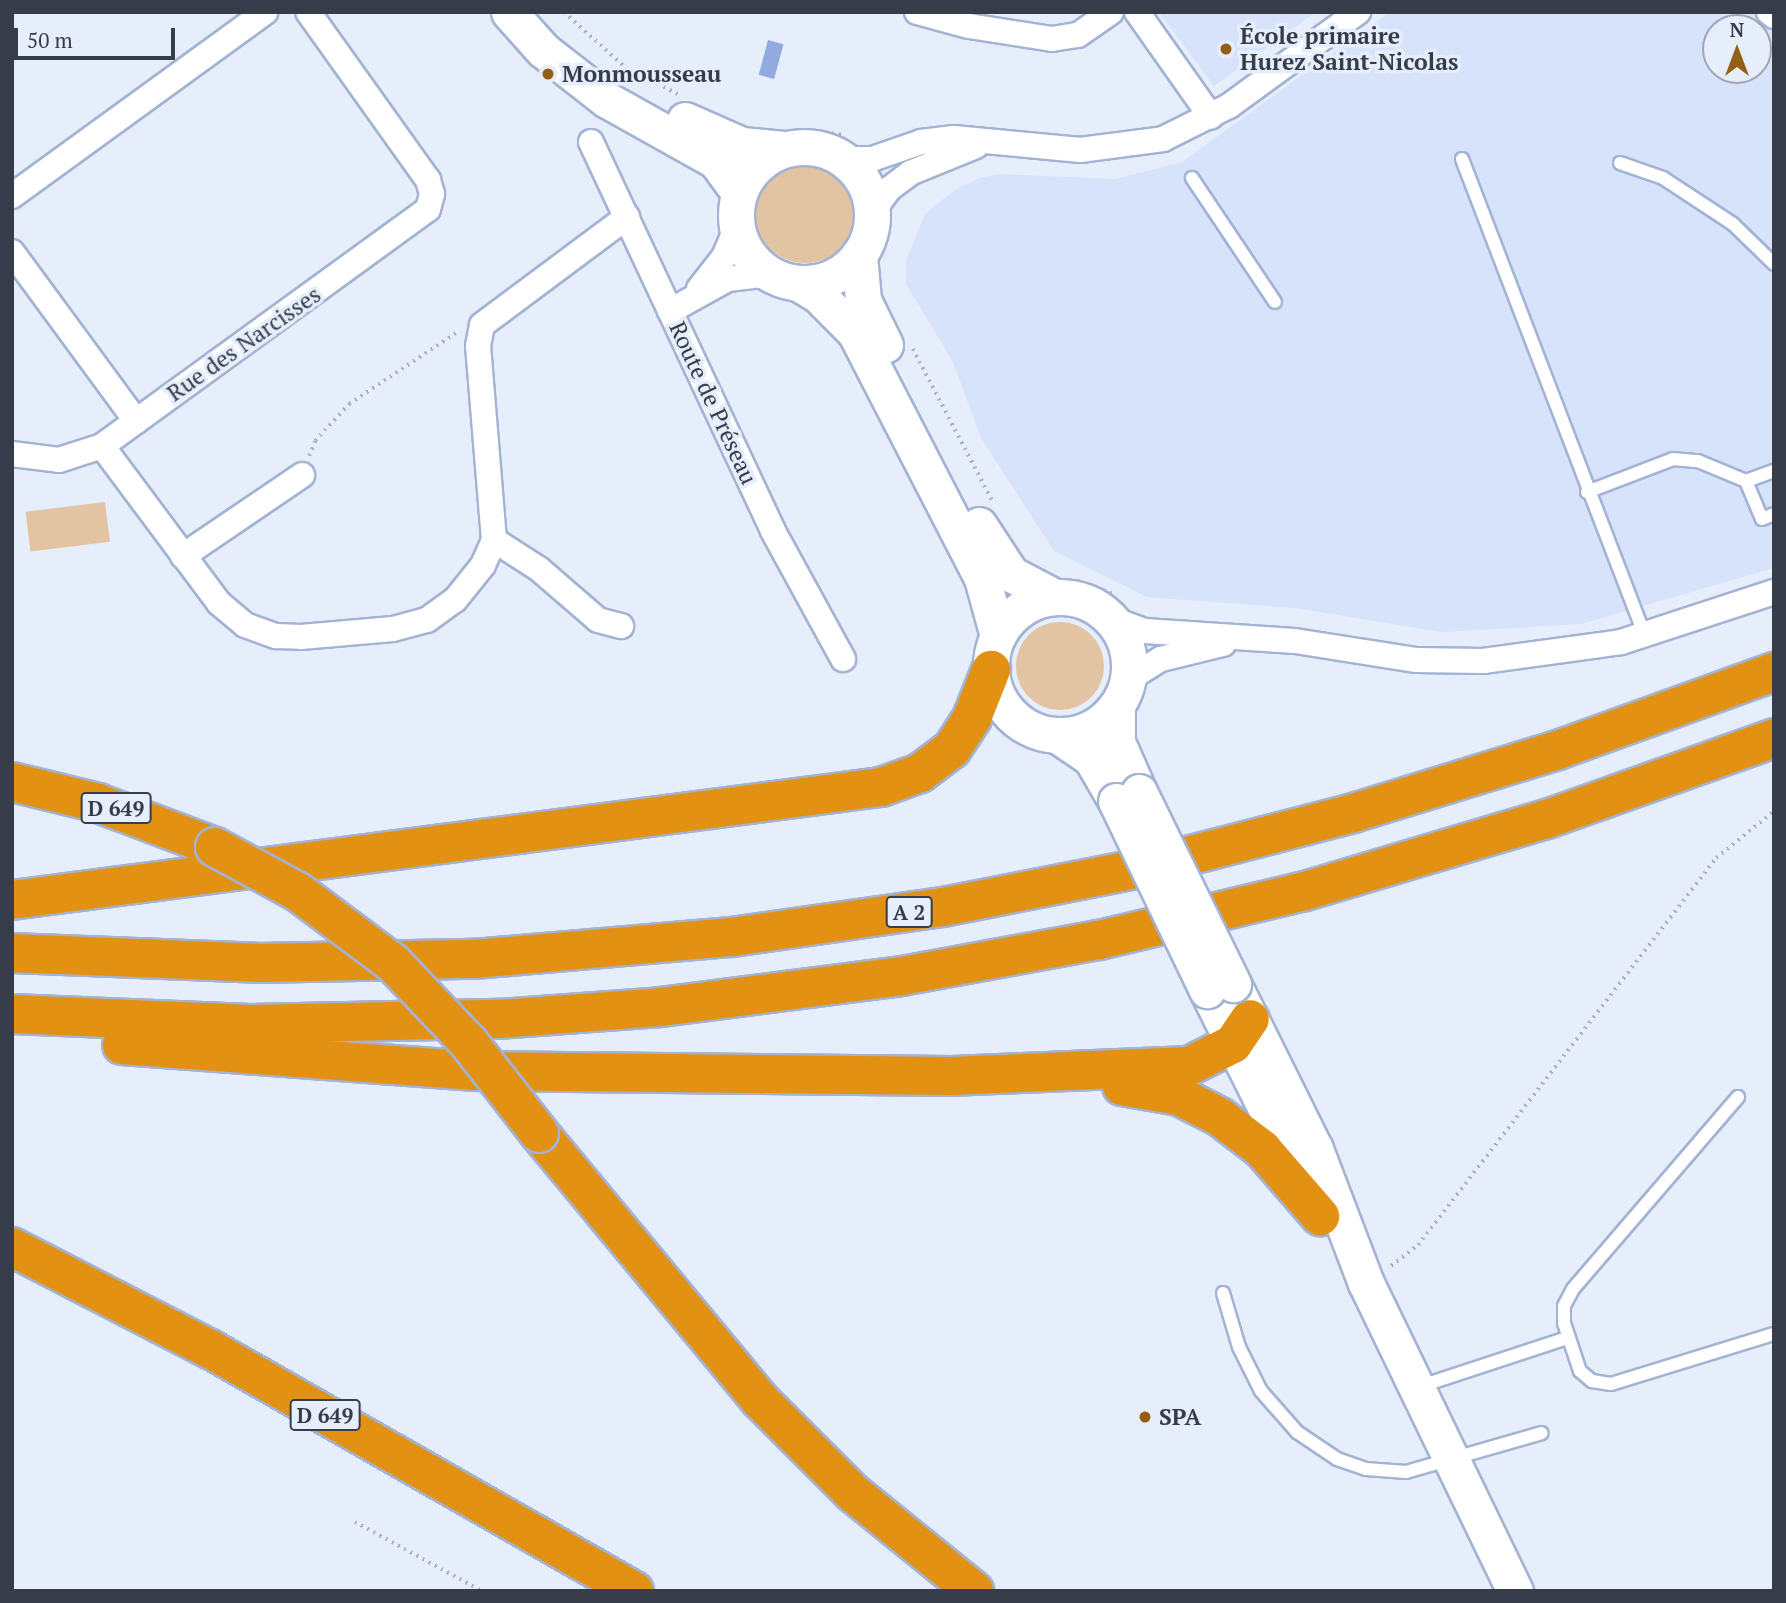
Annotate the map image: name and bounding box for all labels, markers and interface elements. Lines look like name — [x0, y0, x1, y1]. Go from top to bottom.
scale bar — [18, 14, 178, 58]
north arrow — [1702, 14, 1772, 84]
text: N — [1730, 17, 1744, 42]
place label: École primaire Hurez Saint-Nicolas — [1240, 22, 1458, 76]
text: 50 m — [27, 26, 73, 54]
marker: École primaire Hurez Saint-Nicolas — [1218, 41, 1234, 57]
place label: Monmousseau — [562, 60, 721, 88]
marker: Monmousseau — [540, 66, 556, 82]
street label: Rue des Narcisses — [162, 281, 326, 407]
street label: Route de Préseau — [663, 317, 763, 489]
road number: D 649 — [79, 790, 153, 826]
road number: A 2 — [884, 894, 934, 930]
road number: D 649 — [288, 1398, 362, 1432]
place label: SPA — [1159, 1403, 1201, 1431]
marker: SPA — [1137, 1409, 1153, 1425]

